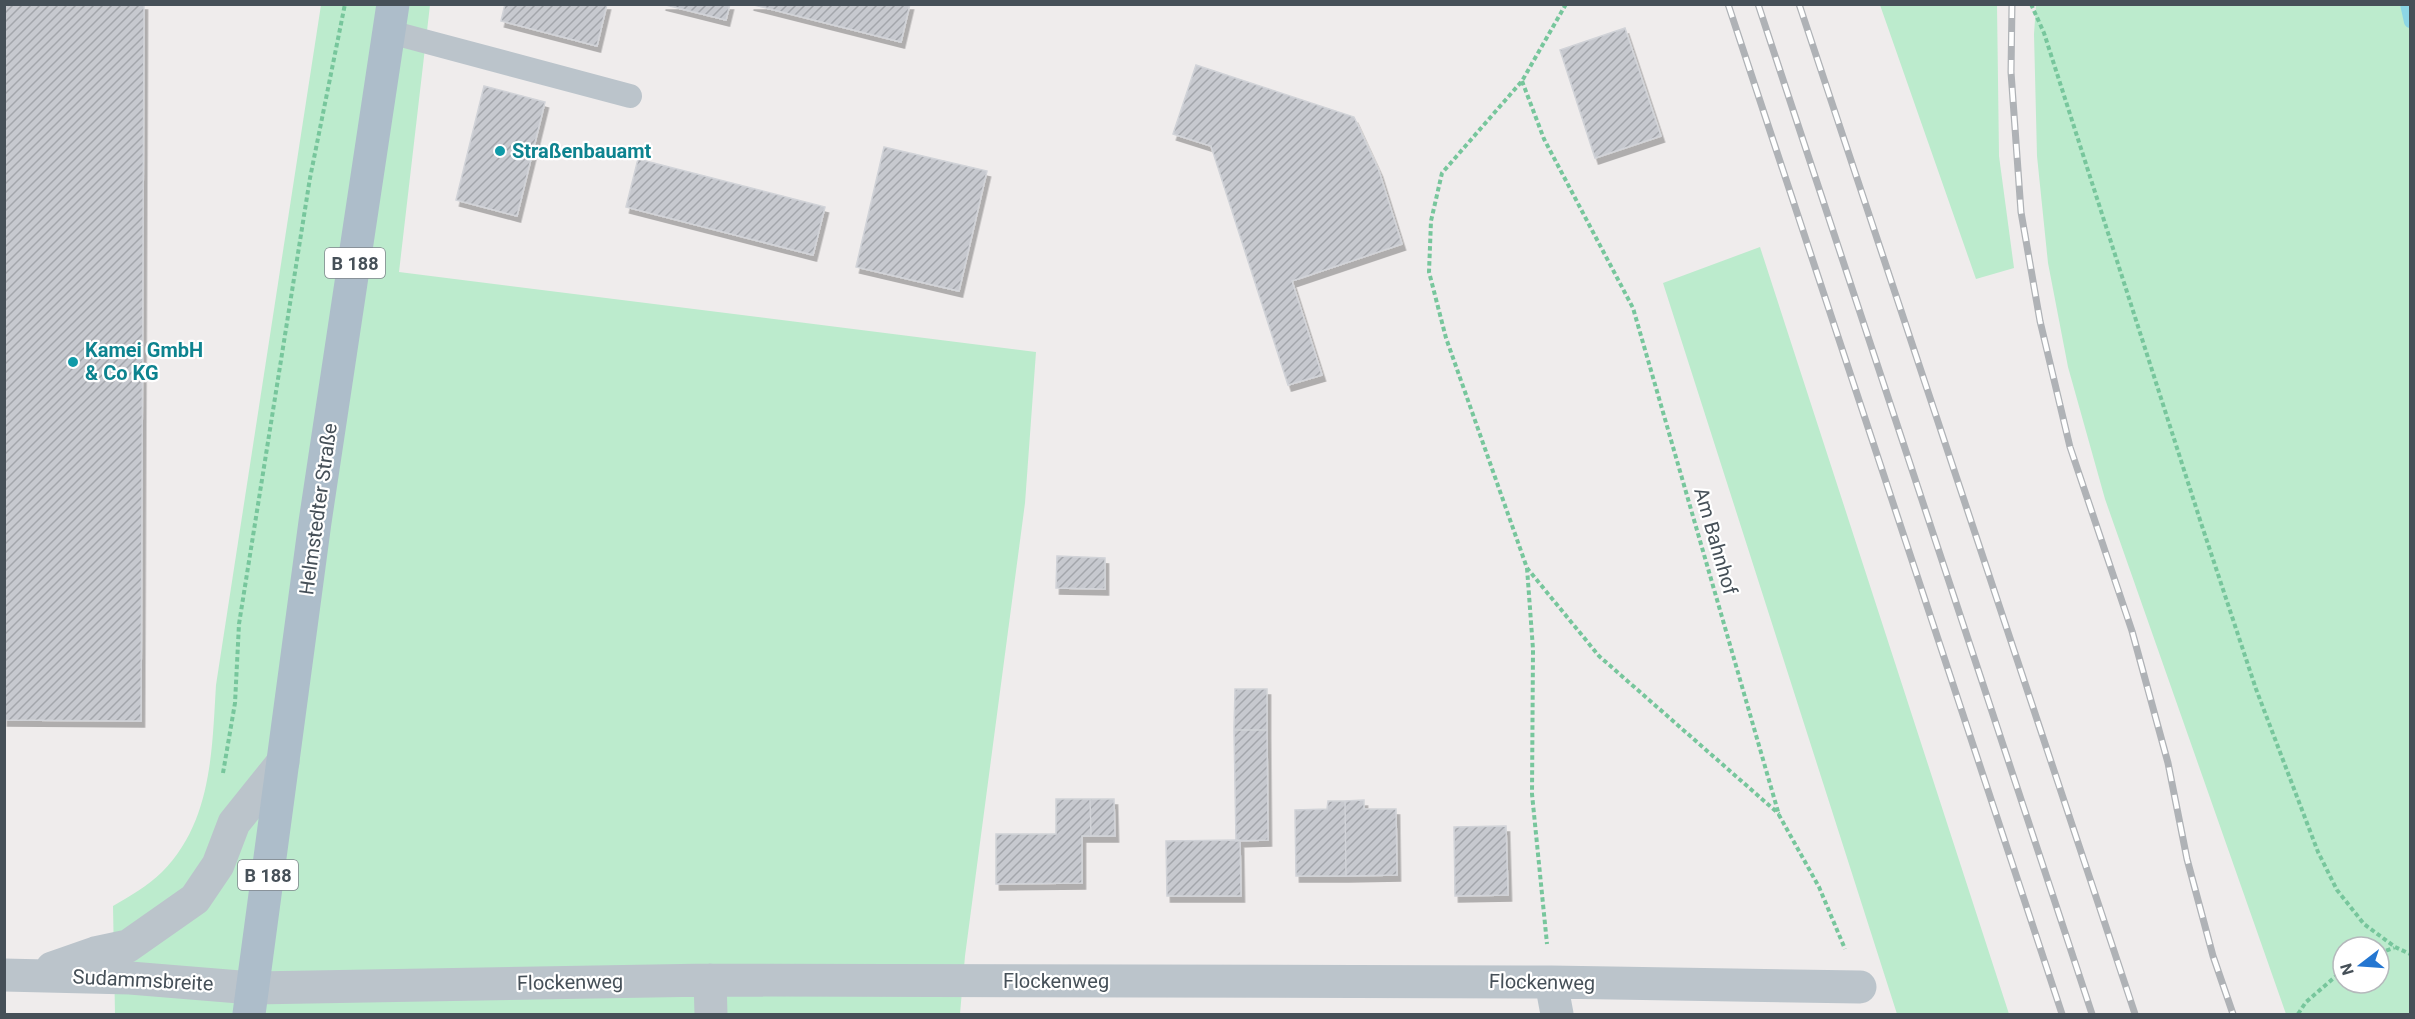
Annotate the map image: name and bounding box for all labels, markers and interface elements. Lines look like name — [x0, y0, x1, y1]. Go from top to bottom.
place label: Straßenbauamt — [512, 139, 652, 163]
marker: Straßenbauamt — [493, 144, 507, 158]
road number: B 188 — [325, 248, 385, 278]
place label: Kamei GmbH & Co KG — [85, 338, 203, 385]
marker: Kamei GmbH & Co KG — [66, 355, 80, 369]
street label: Helmstedter Straße — [294, 422, 342, 596]
street label: Am Bahnhof — [1689, 485, 1743, 597]
road number: B 188 — [238, 860, 298, 890]
north arrow — [2331, 935, 2391, 995]
text: N — [2336, 961, 2358, 977]
street label: Sudammsbreite — [72, 964, 214, 996]
street label: Flockenweg — [517, 969, 623, 995]
street label: Flockenweg — [1003, 969, 1109, 993]
street label: Flockenweg — [1489, 969, 1595, 995]

